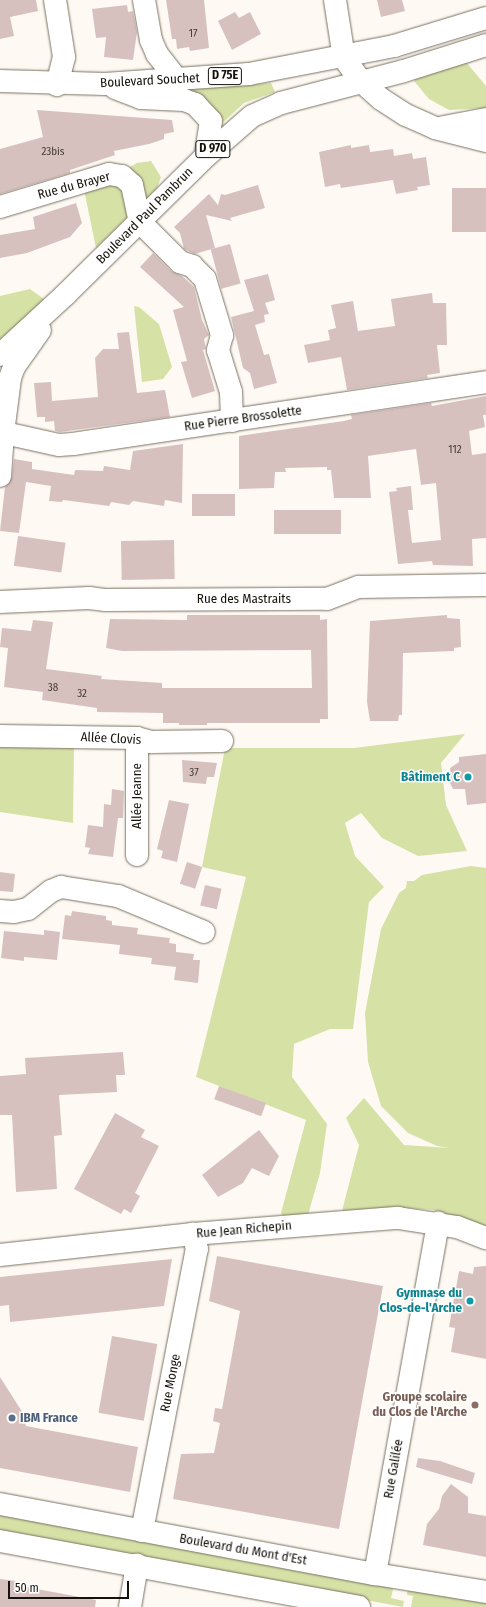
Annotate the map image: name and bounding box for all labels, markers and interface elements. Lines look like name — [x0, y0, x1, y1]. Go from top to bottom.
house number: 17 — [189, 27, 197, 41]
road number: D 75E — [207, 66, 243, 86]
street label: Boulevard Souchet — [100, 71, 200, 91]
road number: D 970 — [195, 139, 231, 159]
house number: 23bis — [41, 145, 65, 159]
street label: Boulevard Paul Pambrun — [94, 165, 196, 267]
street label: Rue du Brayer — [36, 169, 112, 203]
street label: Rue Pierre Brossolette — [183, 403, 303, 435]
house number: 112 — [448, 443, 462, 457]
street label: Rue des Mastraits — [197, 591, 291, 607]
house number: 38 — [48, 681, 58, 695]
house number: 32 — [77, 687, 87, 701]
street label: Allée Clovis — [80, 730, 142, 748]
street label: Allée Jeanne — [129, 763, 145, 829]
house number: 37 — [189, 766, 199, 780]
place label: Bâtiment C — [401, 769, 460, 785]
marker: Bâtiment C — [463, 772, 473, 782]
street label: Rue Jean Richepin — [196, 1218, 292, 1242]
place label: Gymnase du Clos-de-l'Arche — [380, 1286, 462, 1317]
marker: Gymnase du Clos-de-l'Arche — [465, 1296, 475, 1306]
street label: Rue Monge — [158, 1353, 184, 1413]
place label: Groupe scolaire du Clos de l'Arche — [372, 1390, 467, 1421]
marker: Groupe scolaire du Clos de l'Arche — [470, 1400, 480, 1410]
place label: IBM France — [20, 1410, 78, 1426]
marker: IBM France — [7, 1413, 17, 1423]
street label: Rue Galilée — [381, 1438, 407, 1500]
street label: Boulevard du Mont d'Est — [178, 1531, 308, 1569]
scale bar — [10, 1573, 131, 1599]
text: 50 m — [15, 1581, 39, 1595]

